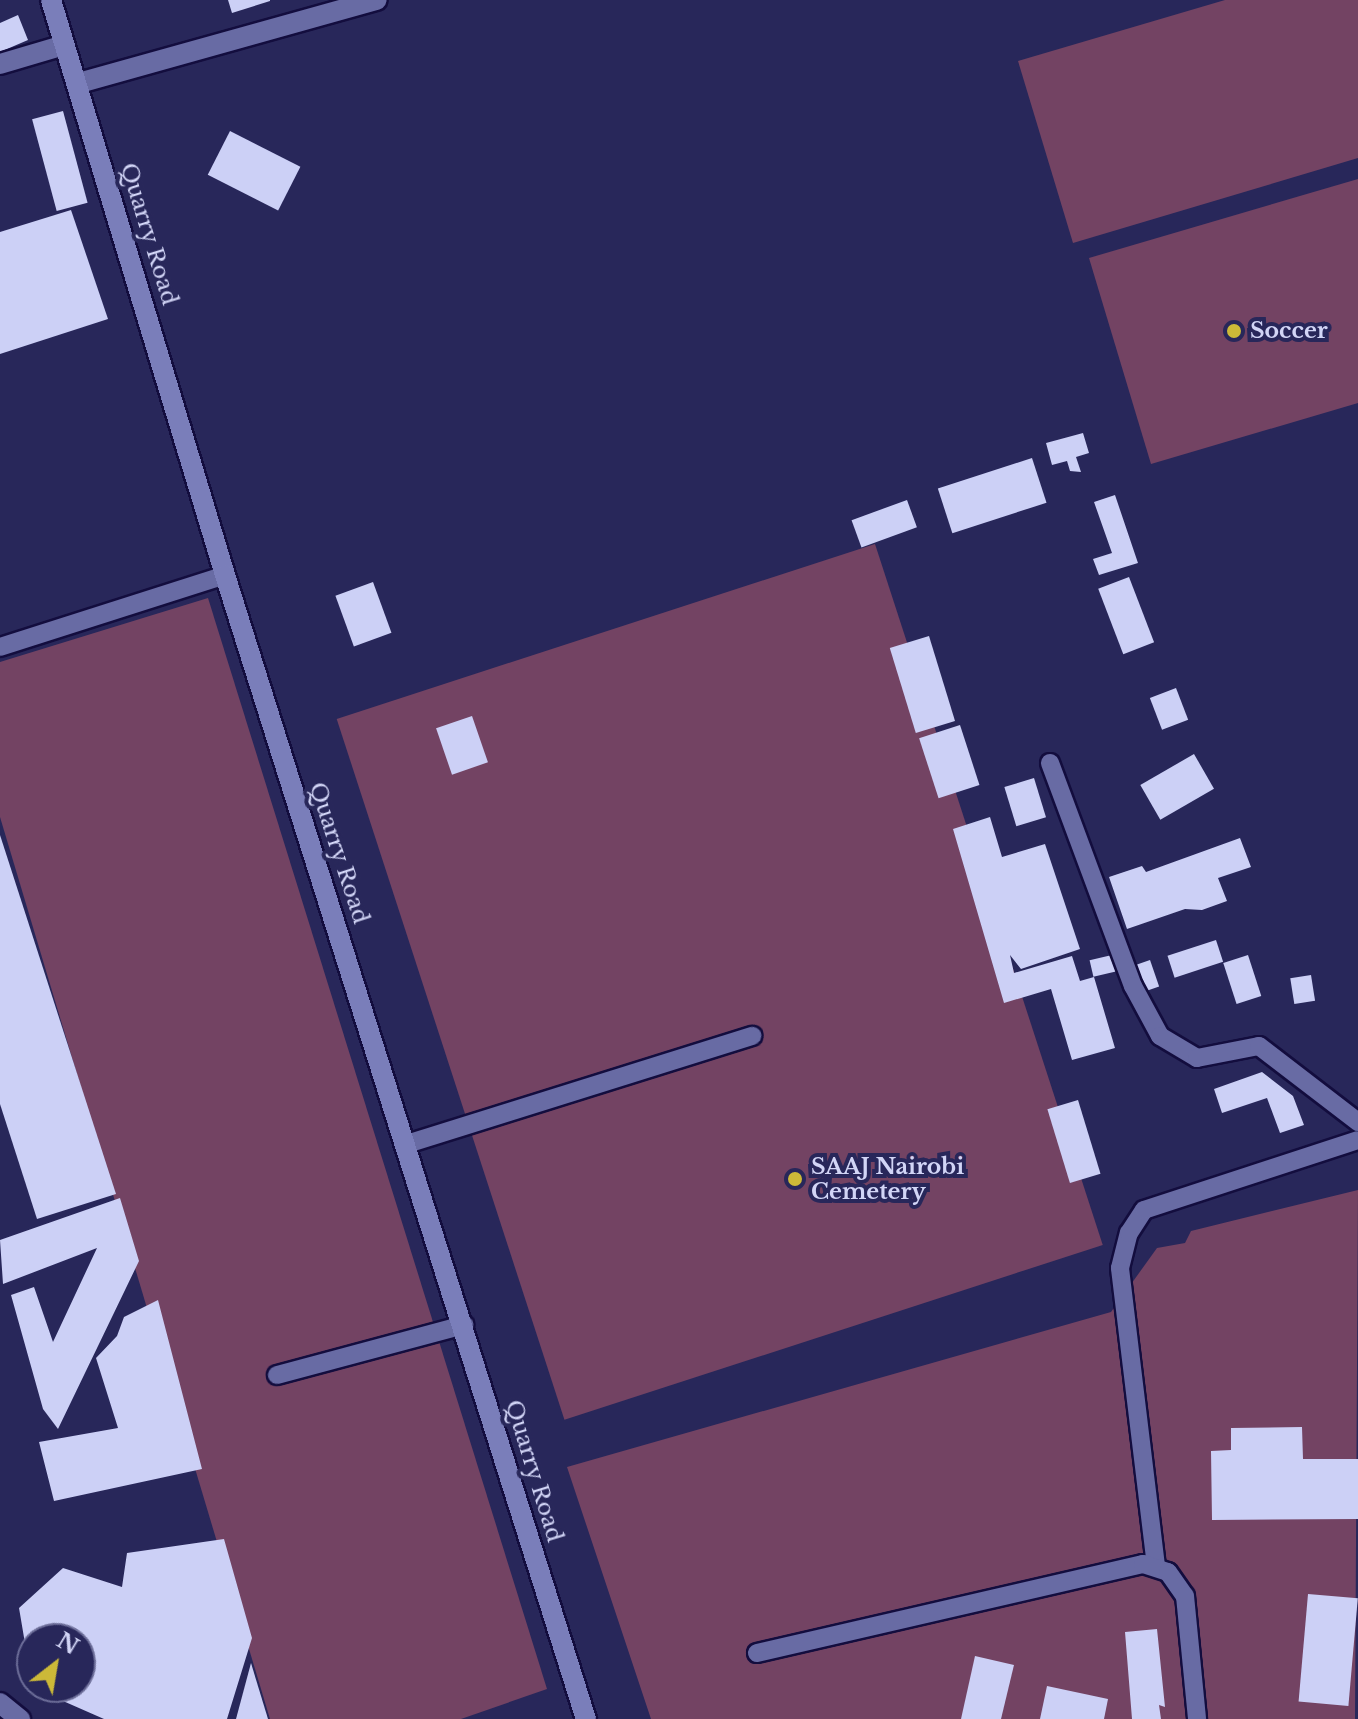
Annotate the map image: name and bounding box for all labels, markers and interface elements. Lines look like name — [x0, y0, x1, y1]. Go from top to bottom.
street label: Quarry Road — [115, 160, 183, 308]
place label: Soccer — [1250, 318, 1328, 344]
marker: Soccer — [1225, 322, 1243, 340]
street label: Quarry Road — [304, 779, 374, 927]
place label: SAAJ Nairobi Cemetery — [811, 1153, 964, 1204]
marker: SAAJ Nairobi Cemetery — [786, 1170, 804, 1188]
street label: Quarry Road — [500, 1397, 568, 1545]
north arrow — [16, 1623, 96, 1703]
text: N — [52, 1627, 83, 1661]

